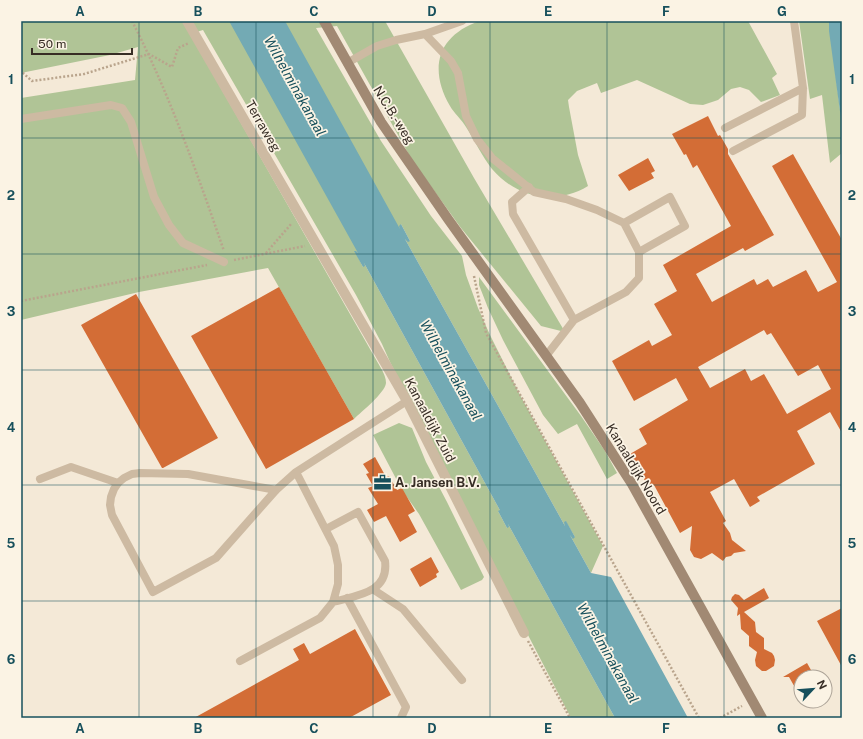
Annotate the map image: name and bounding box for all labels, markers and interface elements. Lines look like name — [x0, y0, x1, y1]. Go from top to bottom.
text: A — [75, 4, 85, 19]
text: B — [194, 4, 203, 19]
text: C — [309, 4, 319, 19]
text: D — [427, 4, 437, 19]
text: E — [544, 4, 552, 19]
text: F — [662, 4, 670, 19]
text: G — [777, 4, 787, 19]
scale bar — [32, 30, 132, 56]
water label: Wilhelminakanaal — [261, 33, 329, 139]
text: 50 m — [38, 37, 66, 51]
text: 1 — [8, 72, 14, 87]
text: 1 — [849, 72, 855, 87]
street label: N.C.B.-weg — [370, 83, 418, 147]
street label: Terraweg — [242, 98, 284, 154]
text: 2 — [7, 188, 15, 203]
text: 2 — [848, 188, 856, 203]
text: 3 — [7, 304, 16, 319]
text: 3 — [848, 304, 857, 319]
water label: Wilhelminakanaal — [417, 317, 485, 423]
street label: Kanaaldijk Zuid — [401, 375, 459, 465]
text: 4 — [7, 420, 16, 435]
text: 4 — [848, 420, 857, 435]
street label: Kanaaldijk Noord — [603, 421, 669, 517]
office icon: A. Jansen B.V. — [372, 472, 392, 492]
place label: A. Jansen B.V. — [395, 475, 480, 490]
text: 5 — [7, 536, 16, 551]
text: 5 — [848, 536, 857, 551]
water label: Wilhelminakanaal — [574, 600, 642, 706]
text: 6 — [7, 652, 16, 667]
text: 6 — [848, 652, 857, 667]
north arrow — [793, 669, 833, 709]
text: N — [815, 678, 829, 691]
text: A — [75, 721, 85, 736]
text: B — [194, 721, 203, 736]
text: C — [309, 721, 319, 736]
text: D — [427, 721, 437, 736]
text: E — [544, 721, 552, 736]
text: F — [662, 721, 670, 736]
text: G — [777, 721, 787, 736]

